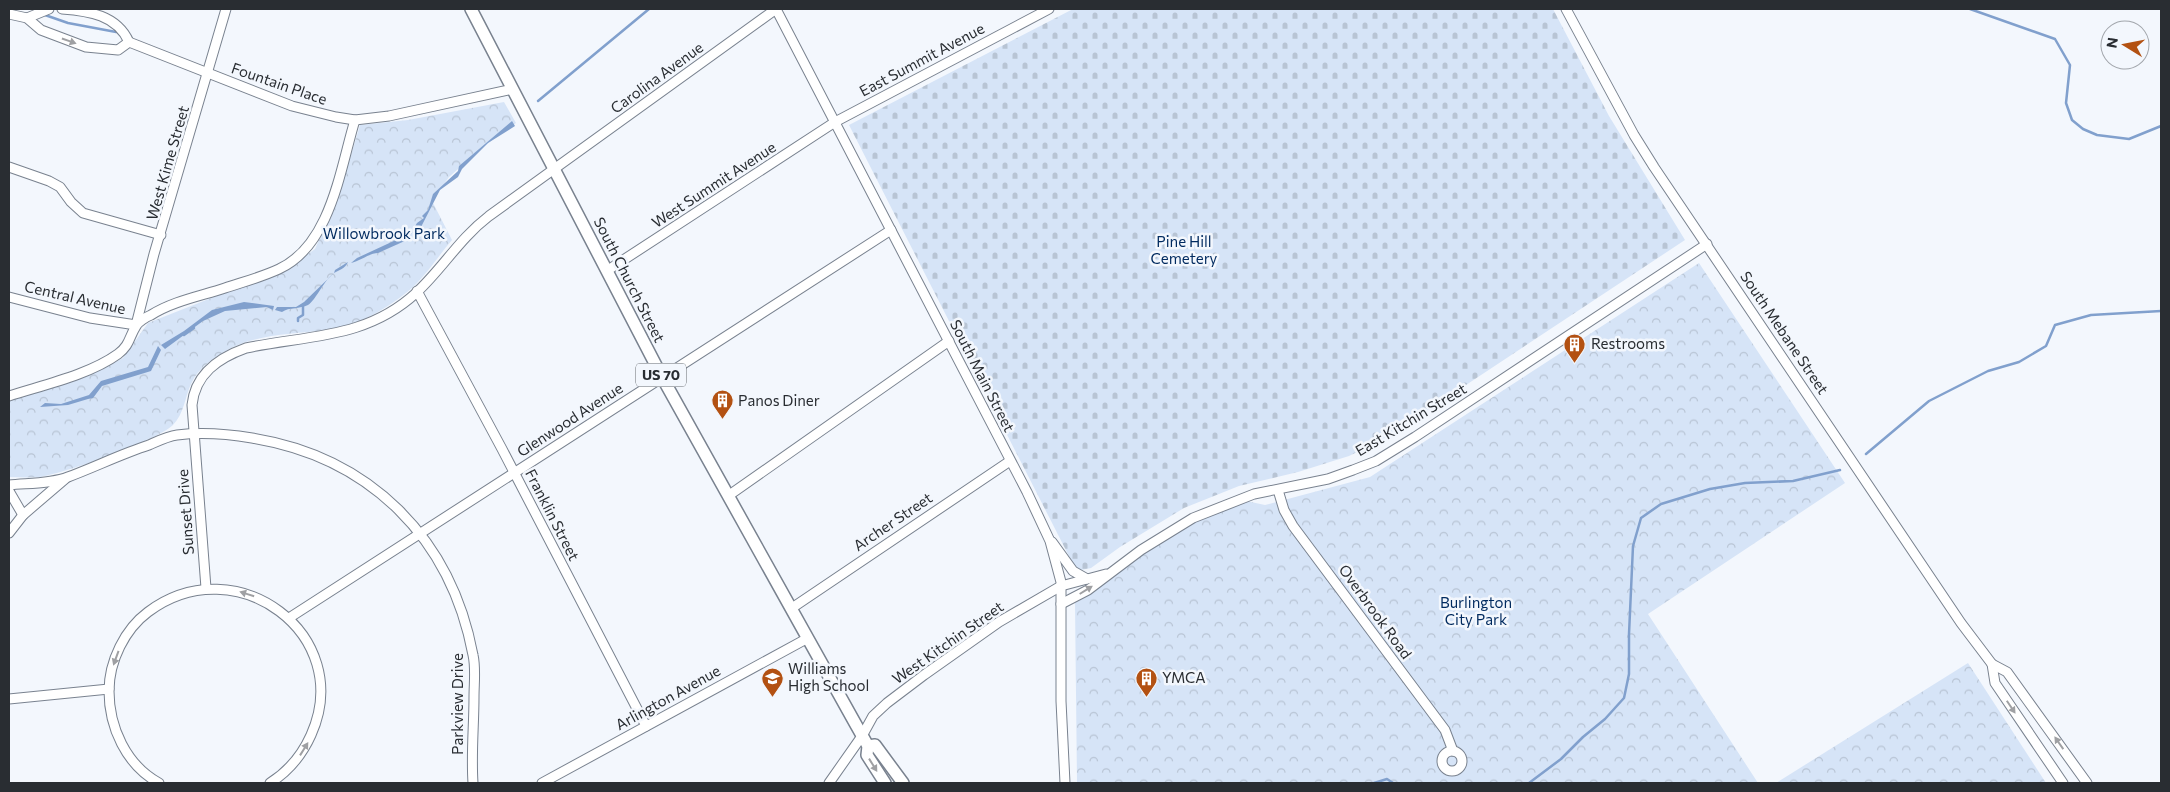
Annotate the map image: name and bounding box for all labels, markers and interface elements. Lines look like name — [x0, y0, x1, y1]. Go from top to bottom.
street label: East Summit Avenue — [856, 19, 987, 100]
north arrow — [2100, 20, 2150, 70]
text: N — [2102, 36, 2121, 49]
one-way arrow — [62, 38, 77, 46]
street label: Carolina Avenue — [607, 38, 706, 117]
street label: Fountain Place — [229, 58, 330, 108]
street label: West Kime Street — [142, 103, 192, 222]
street label: West Summit Avenue — [648, 137, 779, 231]
street label: South Church Street — [591, 214, 669, 345]
park label: Willowbrook Park — [323, 224, 445, 242]
park label: Pine Hill Cemetery — [1151, 232, 1218, 267]
street label: South Mebane Street — [1737, 268, 1833, 397]
street label: Central Avenue — [23, 277, 128, 317]
street label: South Main Street — [947, 316, 1019, 435]
building icon: Restrooms — [1563, 332, 1587, 363]
place label: Restrooms — [1591, 334, 1665, 352]
road number: US 70 — [636, 364, 686, 386]
street label: Glenwood Avenue — [513, 378, 626, 460]
street label: East Kitchin Street — [1352, 379, 1469, 459]
building icon: Panos Diner — [710, 389, 734, 420]
place label: Panos Diner — [738, 391, 820, 409]
street label: Franklin Street — [522, 466, 584, 563]
street label: Sunset Drive — [173, 469, 197, 555]
street label: Archer Street — [850, 488, 935, 554]
street label: Overbrook Road — [1336, 561, 1416, 662]
one-way arrow — [1079, 586, 1093, 595]
one-way arrow — [239, 589, 254, 597]
park label: Burlington City Park — [1440, 593, 1512, 628]
street label: West Kitchin Street — [888, 597, 1007, 687]
one-way arrow — [112, 651, 120, 666]
street label: Parkview Drive — [448, 653, 466, 755]
place label: Williams High School — [788, 659, 869, 694]
street label: Arlington Avenue — [612, 661, 723, 733]
school or university icon: Williams High School — [760, 666, 784, 697]
building icon: YMCA — [1134, 666, 1158, 697]
place label: YMCA — [1162, 668, 1206, 686]
one-way arrow — [2006, 701, 2016, 714]
one-way arrow — [2054, 736, 2064, 750]
one-way arrow — [299, 742, 308, 755]
one-way arrow — [868, 759, 878, 772]

